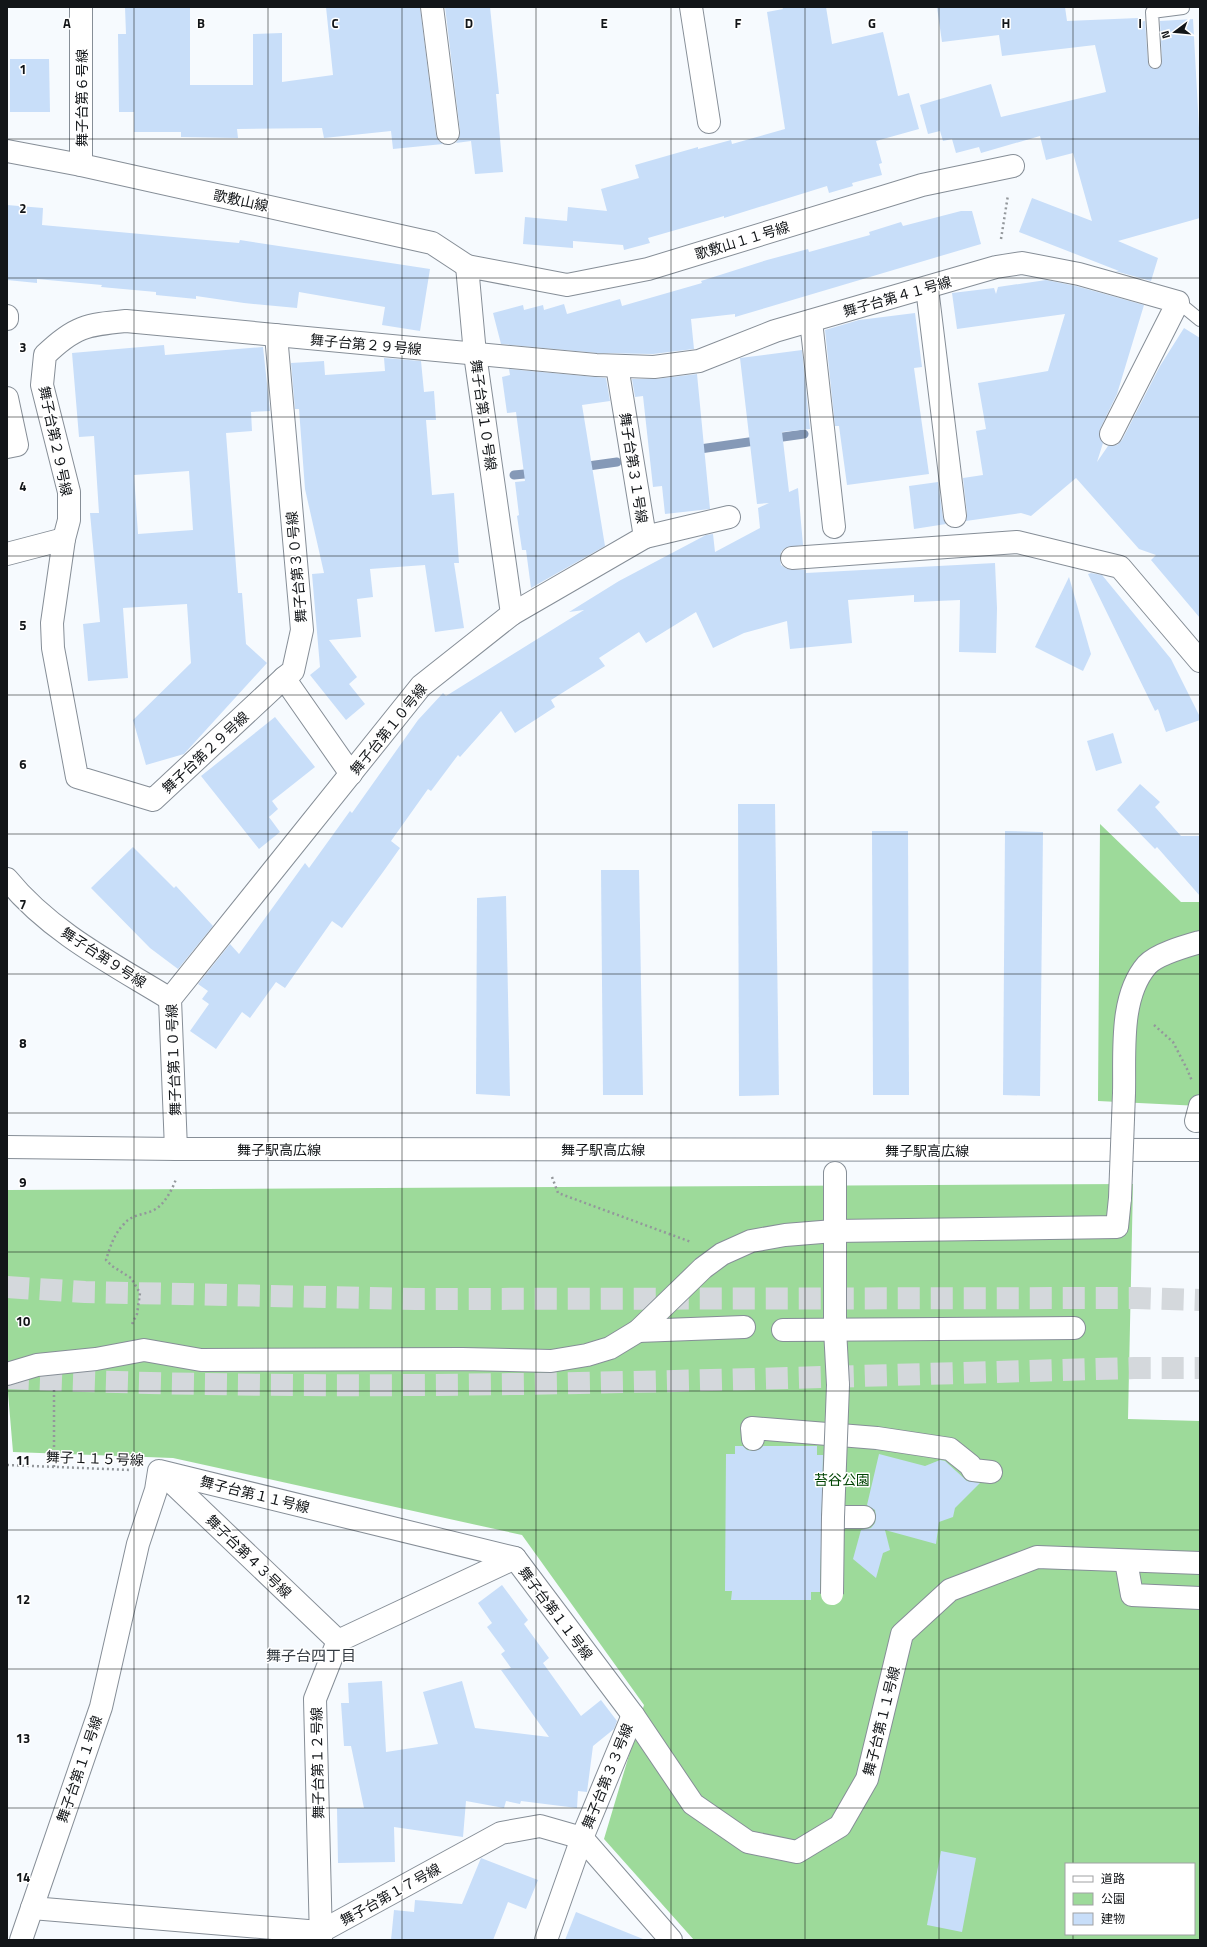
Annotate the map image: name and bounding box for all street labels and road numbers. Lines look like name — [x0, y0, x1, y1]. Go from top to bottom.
street label: 舞子台第６号線 — [71, 49, 92, 147]
street label: 歌敷山線 — [211, 184, 271, 216]
street label: 歌敷山１１号線 — [692, 216, 792, 264]
street label: 舞子台第４１号線 — [840, 270, 954, 322]
street label: 舞子台第２９号線 — [309, 329, 423, 359]
street label: 舞子台第１０号線 — [466, 358, 502, 472]
street label: 舞子台第２９号線 — [34, 384, 78, 498]
street label: 舞子台第３１号線 — [615, 411, 653, 525]
street label: 舞子台第３０号線 — [281, 510, 311, 624]
street label: 舞子台第１０号線 — [345, 679, 431, 779]
street label: 舞子台第２９号線 — [157, 706, 253, 798]
street label: 舞子台第９号線 — [57, 922, 151, 992]
street label: 舞子台第１０号線 — [161, 1004, 185, 1116]
street label: 舞子駅高広線 — [237, 1139, 321, 1160]
street label: 舞子駅高広線 — [561, 1139, 645, 1160]
street label: 舞子駅高広線 — [885, 1140, 969, 1161]
street label: 舞子１１５号線 — [46, 1446, 144, 1470]
street label: 舞子台第１１号線 — [198, 1470, 312, 1518]
street label: 舞子台第４３号線 — [201, 1510, 297, 1602]
street label: 舞子台第１１号線 — [514, 1562, 598, 1664]
street label: 舞子台第１１号線 — [857, 1664, 905, 1778]
street label: 舞子台第１２号線 — [306, 1707, 328, 1819]
street label: 舞子台第１１号線 — [51, 1713, 107, 1825]
street label: 舞子台第３３号線 — [576, 1720, 638, 1832]
street label: 舞子台第１７号線 — [336, 1858, 444, 1930]

